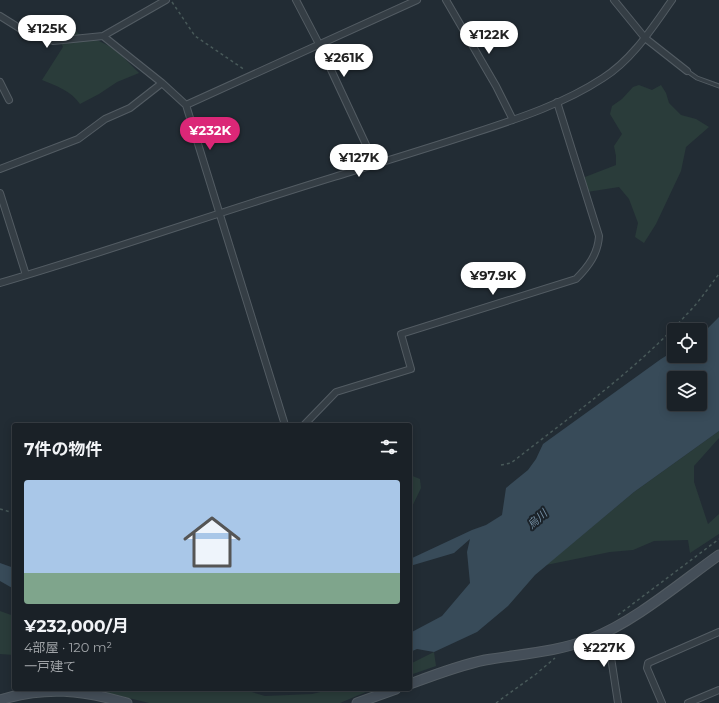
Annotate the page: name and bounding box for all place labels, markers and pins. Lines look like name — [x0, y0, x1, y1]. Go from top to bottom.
pin: ¥125K — [19, 15, 75, 49]
pin: ¥122K — [461, 21, 517, 55]
pin: ¥261K — [316, 44, 372, 78]
pin: ¥232K — [182, 117, 238, 151]
pin: ¥127K — [331, 144, 387, 178]
pin: ¥97.9K — [460, 262, 526, 296]
pin: ¥227K — [576, 634, 632, 668]

